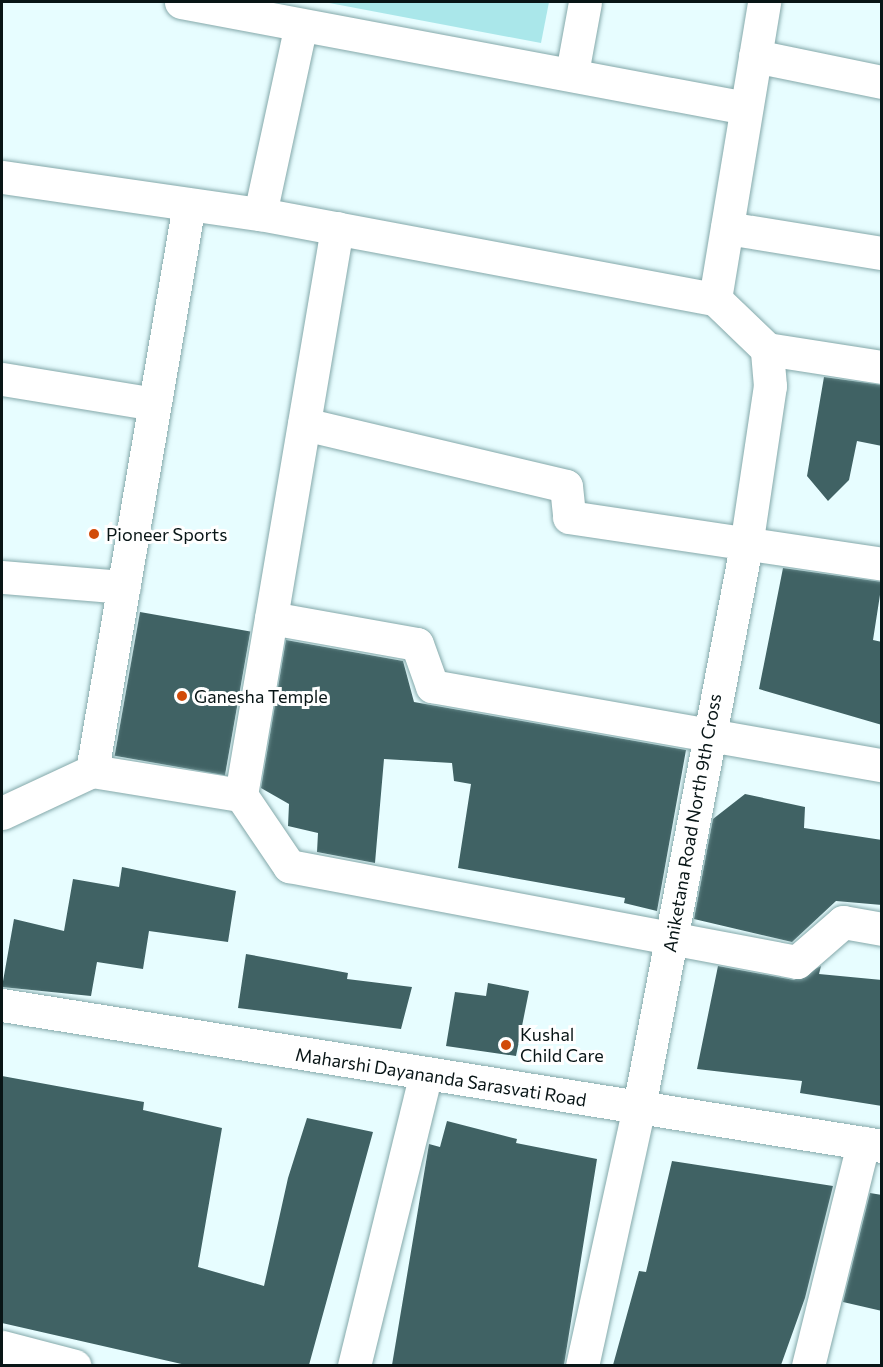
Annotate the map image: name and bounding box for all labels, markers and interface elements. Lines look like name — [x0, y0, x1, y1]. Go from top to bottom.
place label: Pioneer Sports — [106, 523, 227, 545]
marker: Pioneer Sports — [87, 527, 101, 541]
place label: Ganesha Temple — [194, 685, 328, 707]
marker: Ganesha Temple — [175, 689, 189, 703]
street label: Aniketana Road North 9th Cross — [659, 692, 725, 954]
place label: Kushal Child Care — [520, 1024, 604, 1066]
marker: Kushal Child Care — [497, 1036, 515, 1054]
street label: Maharshi Dayananda Sarasvati Road — [294, 1043, 588, 1111]

